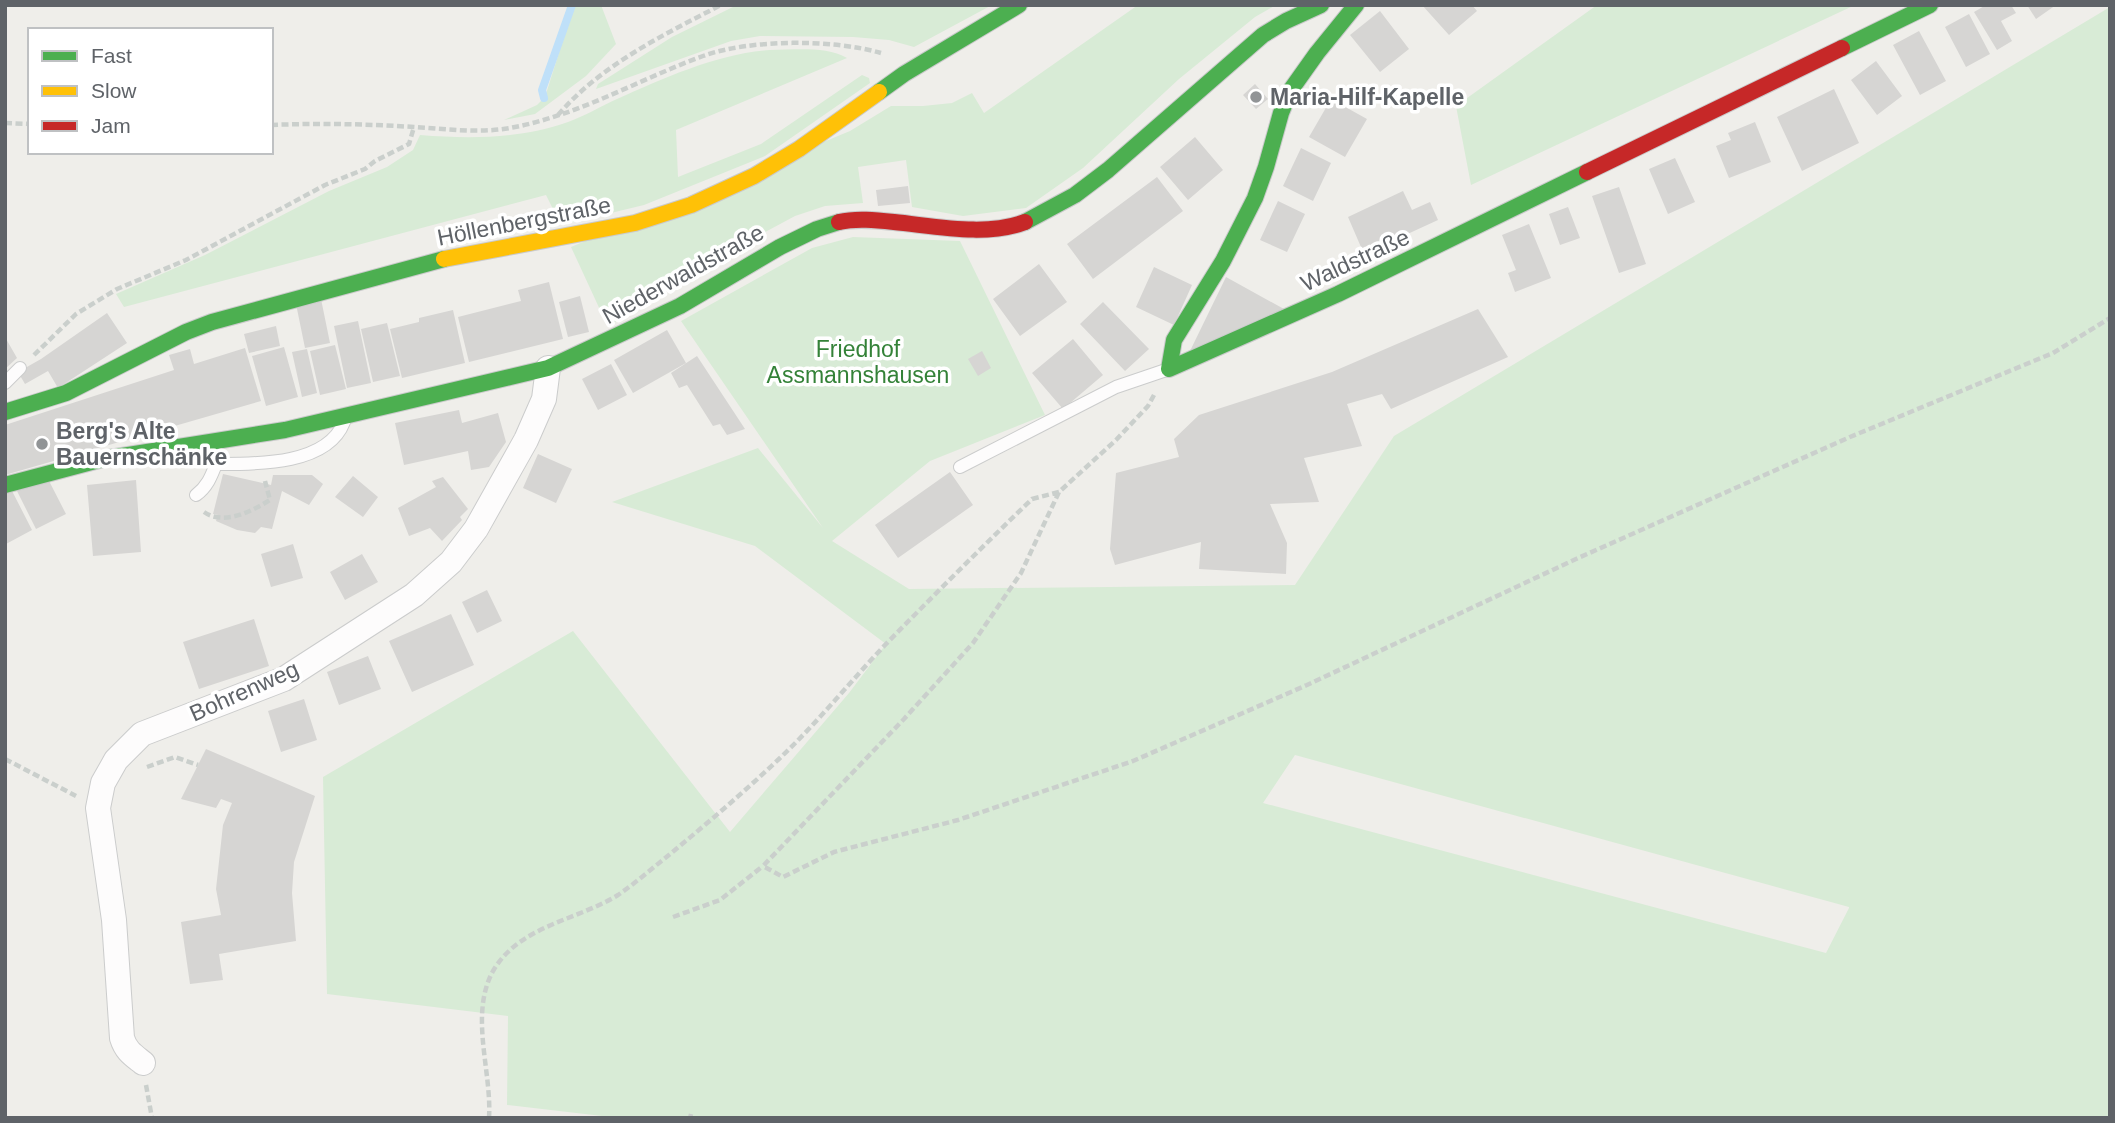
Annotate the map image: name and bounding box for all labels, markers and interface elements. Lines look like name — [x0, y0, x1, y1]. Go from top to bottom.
legend — [28, 28, 273, 154]
text: Fast — [91, 44, 132, 67]
text: Slow — [91, 79, 137, 102]
place label: Maria-Hilf-Kapelle — [1270, 84, 1464, 110]
marker: Maria-Hilf-Kapelle — [1248, 89, 1264, 105]
text: Jam — [91, 114, 131, 137]
street label: Höllenbergstraße — [435, 191, 613, 251]
street label: Niederwaldstraße — [598, 219, 768, 329]
street label: Waldstraße — [1297, 224, 1413, 296]
park label: Friedhof Assmannshausen — [767, 336, 949, 388]
place label: Berg's Alte Bauernschänke — [56, 418, 227, 470]
marker: Berg's Alte Bauernschänke — [34, 436, 50, 452]
street label: Bohrenweg — [186, 655, 302, 727]

